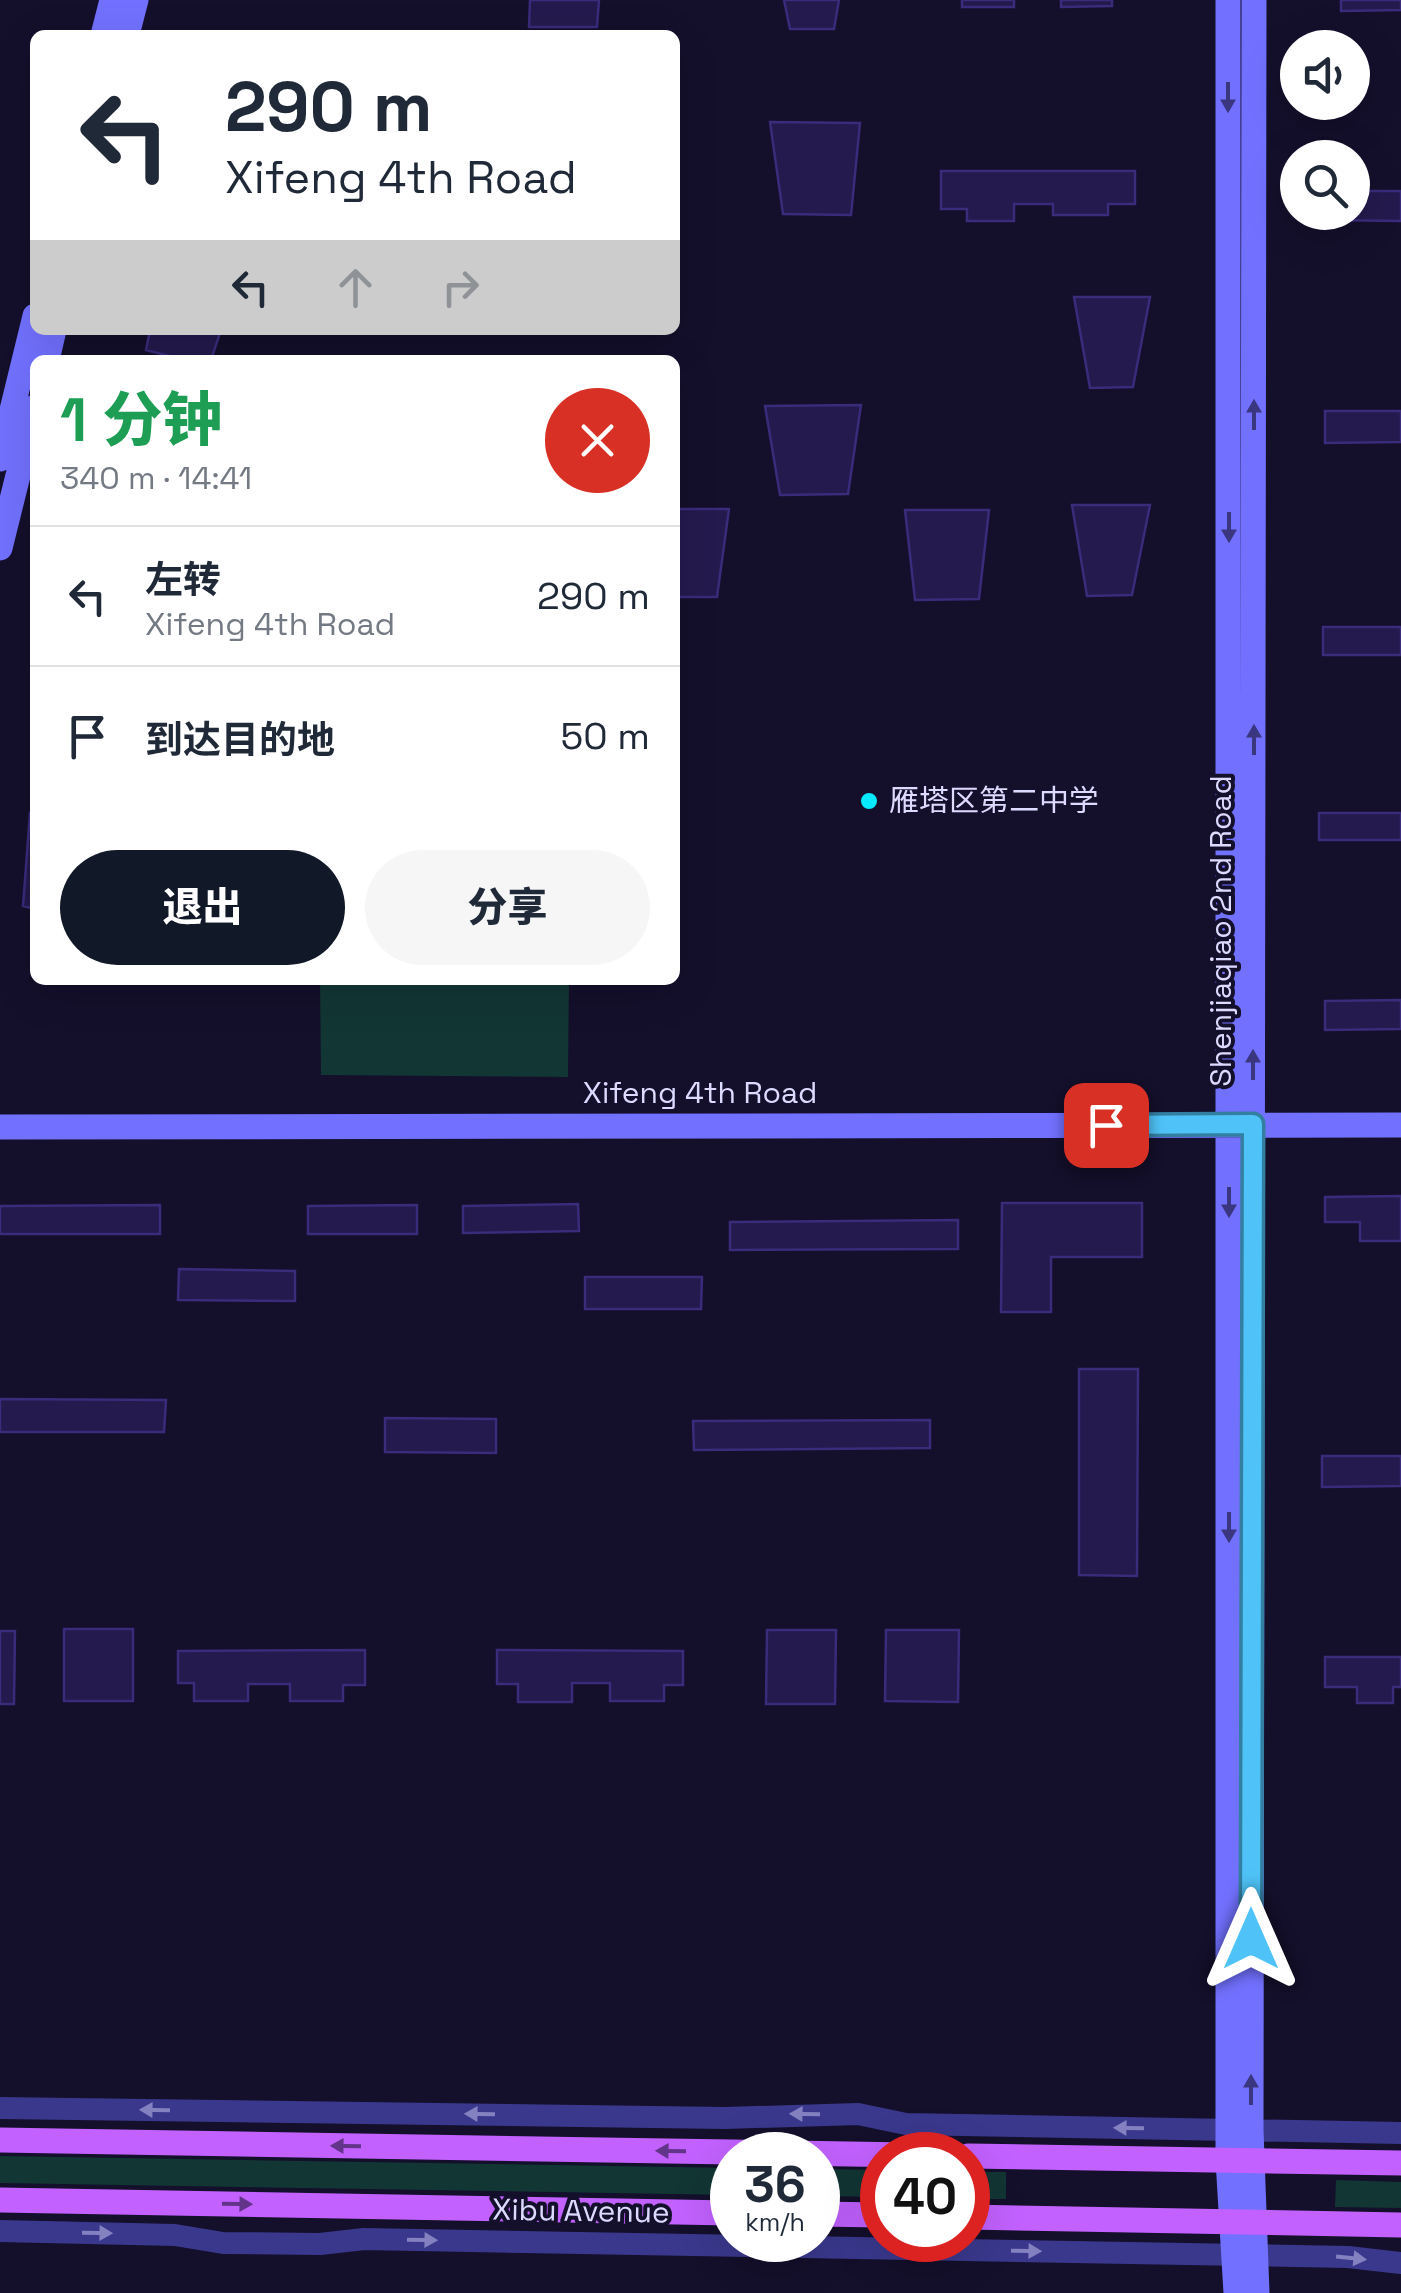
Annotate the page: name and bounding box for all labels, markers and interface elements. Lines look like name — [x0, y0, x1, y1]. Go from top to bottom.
map controls — [1280, 30, 1370, 230]
button: sound — [1280, 30, 1370, 120]
text: 290 m — [225, 62, 432, 151]
icon: left — [60, 70, 190, 200]
one-way arrow — [1220, 82, 1236, 114]
button: search — [1280, 140, 1370, 230]
text: Xifeng 4th Road — [225, 149, 577, 206]
icon: left — [223, 260, 278, 315]
icon: ahead — [328, 260, 383, 315]
icon: right — [433, 260, 488, 315]
text: 1 分钟 — [60, 382, 222, 459]
button: close — [545, 388, 650, 493]
one-way arrow — [1246, 399, 1262, 431]
text: 340 m · 14:41 — [60, 458, 252, 498]
one-way arrow — [1221, 512, 1237, 544]
text: 左转 — [145, 556, 221, 604]
icon: left — [60, 569, 115, 624]
text: 290 m — [537, 572, 650, 620]
text: Xifeng 4th Road — [145, 604, 395, 644]
icon: arrive — [60, 709, 115, 764]
text: 50 m — [560, 712, 650, 760]
text: 到达目的地 — [145, 716, 335, 764]
one-way arrow — [1246, 724, 1262, 756]
street label: Shenjiaqiao 2nd Road — [1201, 775, 1240, 1087]
place label: 雁塔区第二中学 — [889, 781, 1099, 820]
marker: 雁塔区第二中学 — [858, 790, 880, 812]
button: 退出 — [60, 850, 345, 965]
button: 分享 — [365, 850, 650, 965]
one-way arrow — [1245, 1049, 1261, 1081]
street label: Xifeng 4th Road — [583, 1073, 817, 1112]
pin — [1064, 1083, 1149, 1168]
icon: arrive — [1079, 1098, 1134, 1153]
one-way arrow — [1221, 1187, 1237, 1219]
one-way arrow — [1221, 1512, 1237, 1544]
position arrow — [1199, 1887, 1303, 1991]
one-way arrow — [1243, 2074, 1259, 2106]
one-way arrow — [138, 2102, 170, 2118]
one-way arrow — [463, 2106, 495, 2122]
one-way arrow — [788, 2106, 820, 2122]
one-way arrow — [1112, 2119, 1144, 2135]
speed limit sign: 40 — [860, 2132, 990, 2262]
one-way arrow — [329, 2137, 361, 2153]
one-way arrow — [654, 2143, 686, 2159]
text: 36 — [744, 2153, 806, 2217]
street label: Xibu Avenue — [492, 2189, 670, 2232]
one-way arrow — [222, 2197, 254, 2213]
text: km/h — [745, 2206, 805, 2238]
one-way arrow — [82, 2226, 114, 2242]
one-way arrow — [406, 2233, 438, 2249]
one-way arrow — [1011, 2244, 1043, 2260]
one-way arrow — [1336, 2250, 1368, 2266]

